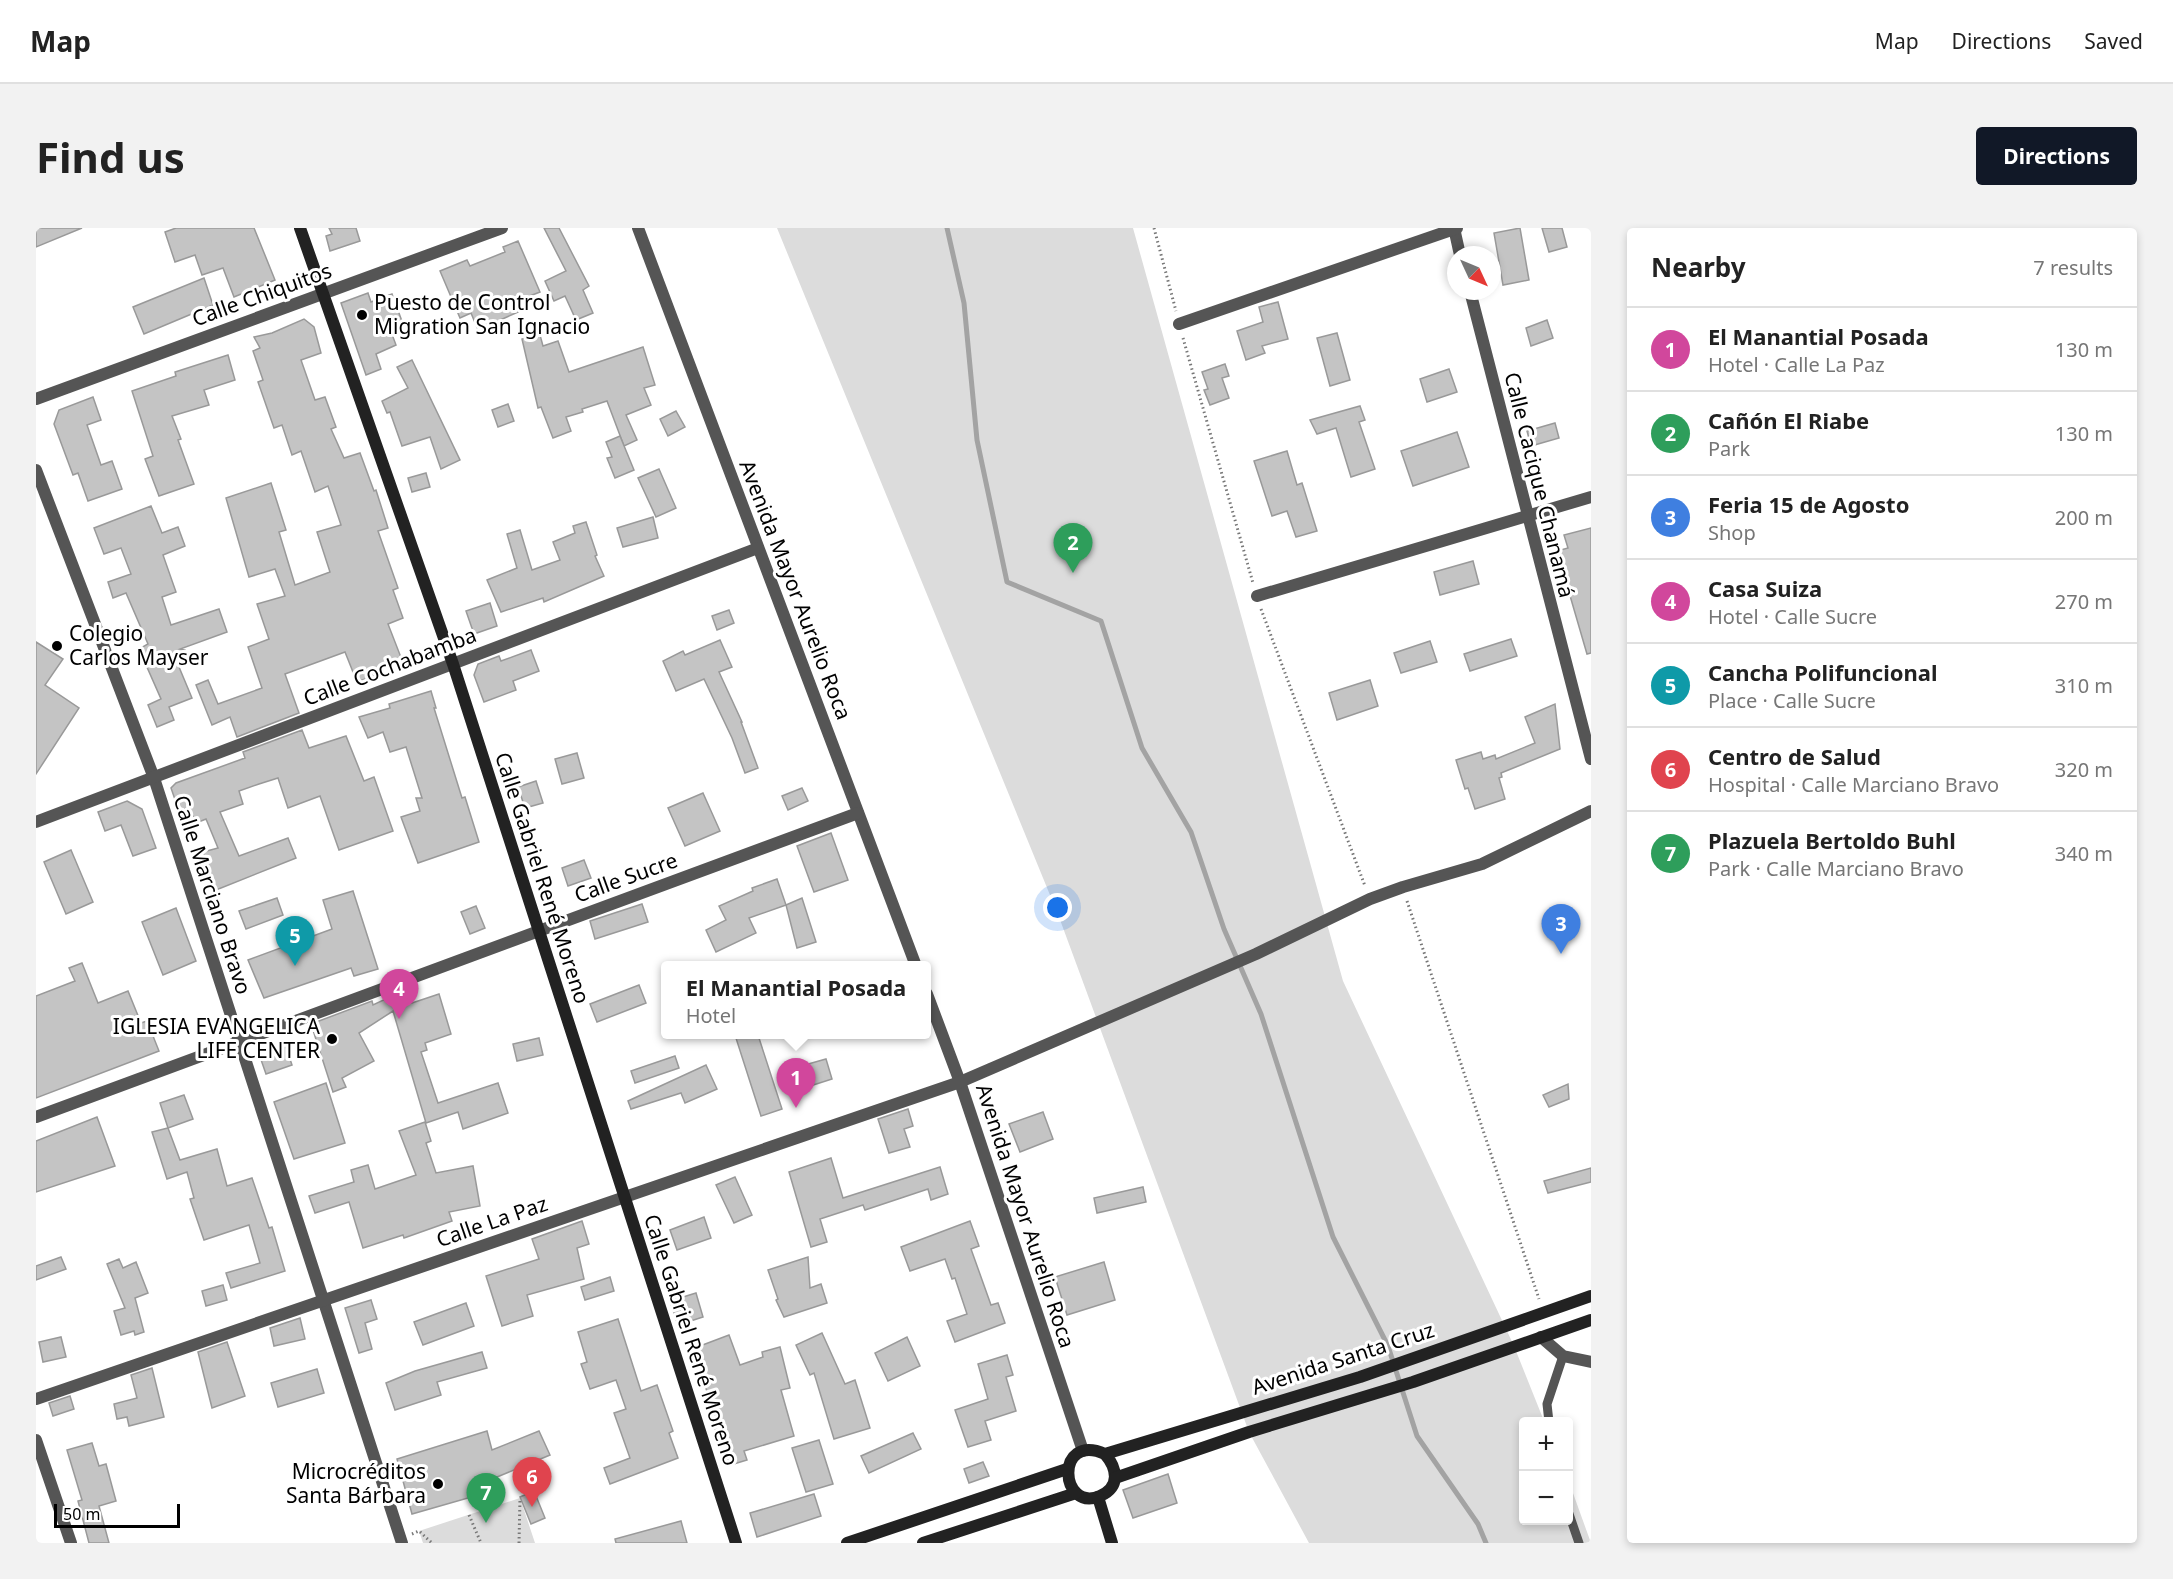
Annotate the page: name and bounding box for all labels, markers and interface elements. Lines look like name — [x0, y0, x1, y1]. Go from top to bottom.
text: Map — [30, 22, 91, 60]
text: Map — [1875, 27, 1919, 55]
text: Directions — [1952, 27, 2051, 55]
text: Saved — [2084, 27, 2143, 55]
button: Directions — [1976, 127, 2137, 185]
text: Find us — [36, 128, 185, 185]
north arrow — [1447, 246, 1501, 300]
text: Nearby — [1651, 249, 1746, 285]
text: 7 results — [2033, 254, 2113, 281]
street label: Calle Chiquitos — [188, 256, 335, 332]
place label: Puesto de Control Migration San Ignacio — [374, 288, 590, 340]
marker: Puesto de Control Migration San Ignacio — [355, 308, 369, 322]
text: El Manantial Posada — [1708, 321, 1929, 351]
text: 1 — [1665, 336, 1676, 363]
text: 130 m — [2055, 336, 2113, 363]
text: Hotel · Calle La Paz — [1708, 351, 1885, 378]
street label: Calle Cacique Chanamá — [1498, 369, 1582, 600]
text: Cañón El Riabe — [1708, 405, 1869, 435]
text: 2 — [1665, 420, 1676, 447]
text: 130 m — [2055, 420, 2113, 447]
text: Park — [1708, 435, 1750, 462]
street label: Avenida Mayor Aurelio Roca — [733, 456, 858, 723]
text: Feria 15 de Agosto — [1708, 489, 1909, 519]
text: 3 — [1665, 504, 1676, 531]
text: 200 m — [2055, 504, 2113, 531]
text: Shop — [1708, 519, 1756, 546]
pin: 2 — [1054, 524, 1092, 573]
text: Casa Suiza — [1708, 573, 1822, 603]
text: 4 — [1665, 588, 1676, 615]
text: 270 m — [2055, 588, 2113, 615]
text: Hotel · Calle Sucre — [1708, 603, 1877, 630]
place label: Colegio Carlos Mayser — [69, 619, 209, 671]
street label: Calle Cochabamba — [299, 620, 480, 712]
marker: Colegio Carlos Mayser — [50, 639, 64, 653]
text: Cancha Polifuncional — [1708, 657, 1938, 687]
text: 5 — [1665, 672, 1676, 699]
text: 310 m — [2055, 672, 2113, 699]
text: Place · Calle Sucre — [1708, 687, 1876, 714]
text: Centro de Salud — [1708, 741, 1881, 771]
street label: Calle Gabriel René Moreno — [489, 748, 597, 1007]
text: 6 — [1665, 756, 1676, 783]
text: 320 m — [2055, 756, 2113, 783]
text: Hospital · Calle Marciano Bravo — [1708, 771, 1999, 798]
street label: Calle Marciano Bravo — [168, 792, 258, 998]
text: Plazuela Bertoldo Buhl — [1708, 825, 1956, 855]
text: 7 — [1665, 840, 1676, 867]
text: 340 m — [2055, 840, 2113, 867]
street label: Calle Sucre — [570, 845, 681, 909]
text: Park · Calle Marciano Bravo — [1708, 855, 1964, 882]
your location — [1043, 893, 1072, 922]
pin: 3 — [1542, 904, 1580, 954]
pin: 5 — [276, 916, 314, 966]
popup — [661, 961, 931, 1039]
pin: 4 — [380, 970, 418, 1019]
text: El Manantial Posada — [686, 972, 906, 1002]
text: Hotel — [686, 1002, 736, 1029]
place label: IGLESIA EVANGELICA LIFE CENTER — [113, 1012, 321, 1064]
marker: IGLESIA EVANGELICA LIFE CENTER — [325, 1032, 339, 1046]
pin: 1 — [776, 1058, 816, 1108]
street label: Avenida Mayor Aurelio Roca — [970, 1080, 1082, 1351]
street label: Calle La Paz — [432, 1189, 551, 1253]
street label: Calle Gabriel René Moreno — [638, 1210, 746, 1469]
street label: Avenida Santa Cruz — [1248, 1315, 1438, 1401]
map controls — [1519, 1417, 1573, 1525]
button: + — [1519, 1417, 1573, 1471]
place label: Microcréditos Santa Bárbara — [286, 1457, 426, 1509]
pin: 6 — [512, 1458, 552, 1507]
button: − — [1519, 1471, 1573, 1525]
pin: 7 — [466, 1474, 506, 1523]
marker: Microcréditos Santa Bárbara — [431, 1477, 445, 1491]
scale bar — [54, 1501, 180, 1528]
text: 50 m — [63, 1503, 100, 1525]

